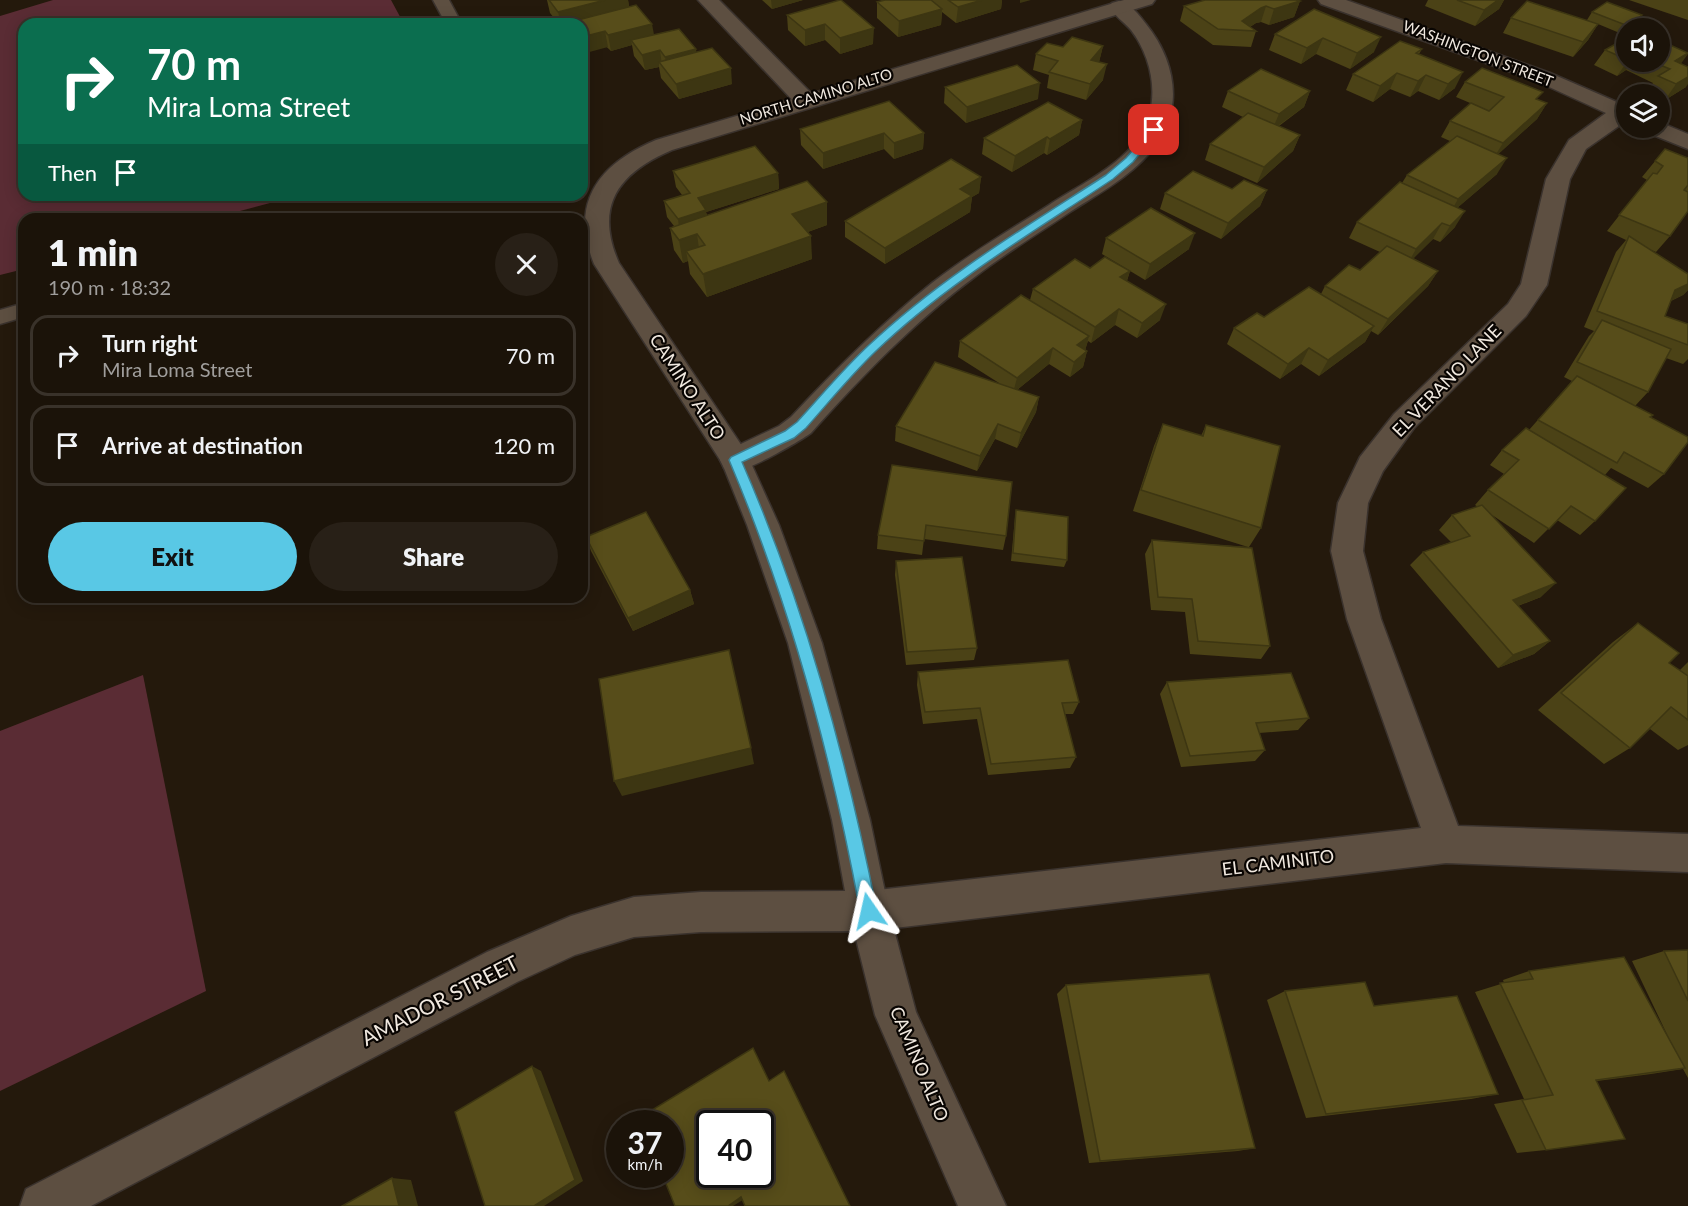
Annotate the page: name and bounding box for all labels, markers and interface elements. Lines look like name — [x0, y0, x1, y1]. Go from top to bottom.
street label: WASHINGTON STREET — [1401, 16, 1556, 90]
map controls — [1616, 18, 1670, 138]
button: sound — [1616, 18, 1670, 72]
text: 70 m — [147, 39, 241, 89]
icon: right — [48, 42, 126, 120]
street label: NORTH CAMINO ALTO — [737, 64, 894, 128]
button: layers — [1616, 84, 1670, 138]
text: Mira Loma Street — [147, 90, 350, 123]
pin — [1128, 104, 1179, 155]
icon: arrive — [1137, 113, 1170, 146]
icon: arrive — [109, 156, 142, 189]
text: Then — [48, 159, 97, 186]
text: 1 min — [48, 230, 138, 274]
button: close — [495, 233, 558, 296]
text: 190 m · 18:32 — [48, 275, 171, 299]
street label: EL VERANO LANE — [1387, 320, 1505, 441]
street label: CAMINO ALTO — [645, 329, 730, 444]
text: Turn right — [102, 330, 197, 357]
icon: right — [51, 339, 84, 372]
text: 70 m — [506, 342, 555, 369]
text: Mira Loma Street — [102, 357, 252, 381]
icon: arrive — [51, 429, 84, 462]
text: Arrive at destination — [102, 432, 303, 459]
text: 120 m — [493, 432, 555, 459]
button: Exit — [48, 522, 297, 591]
button: Share — [309, 522, 558, 591]
street label: EL CAMINITO — [1220, 844, 1335, 880]
position arrow — [837, 879, 901, 943]
street label: AMADOR STREET — [357, 949, 523, 1050]
street label: CAMINO ALTO — [886, 1003, 954, 1124]
speed limit sign: 40 — [696, 1110, 774, 1188]
text: 37 — [628, 1124, 662, 1160]
text: km/h — [627, 1155, 663, 1173]

